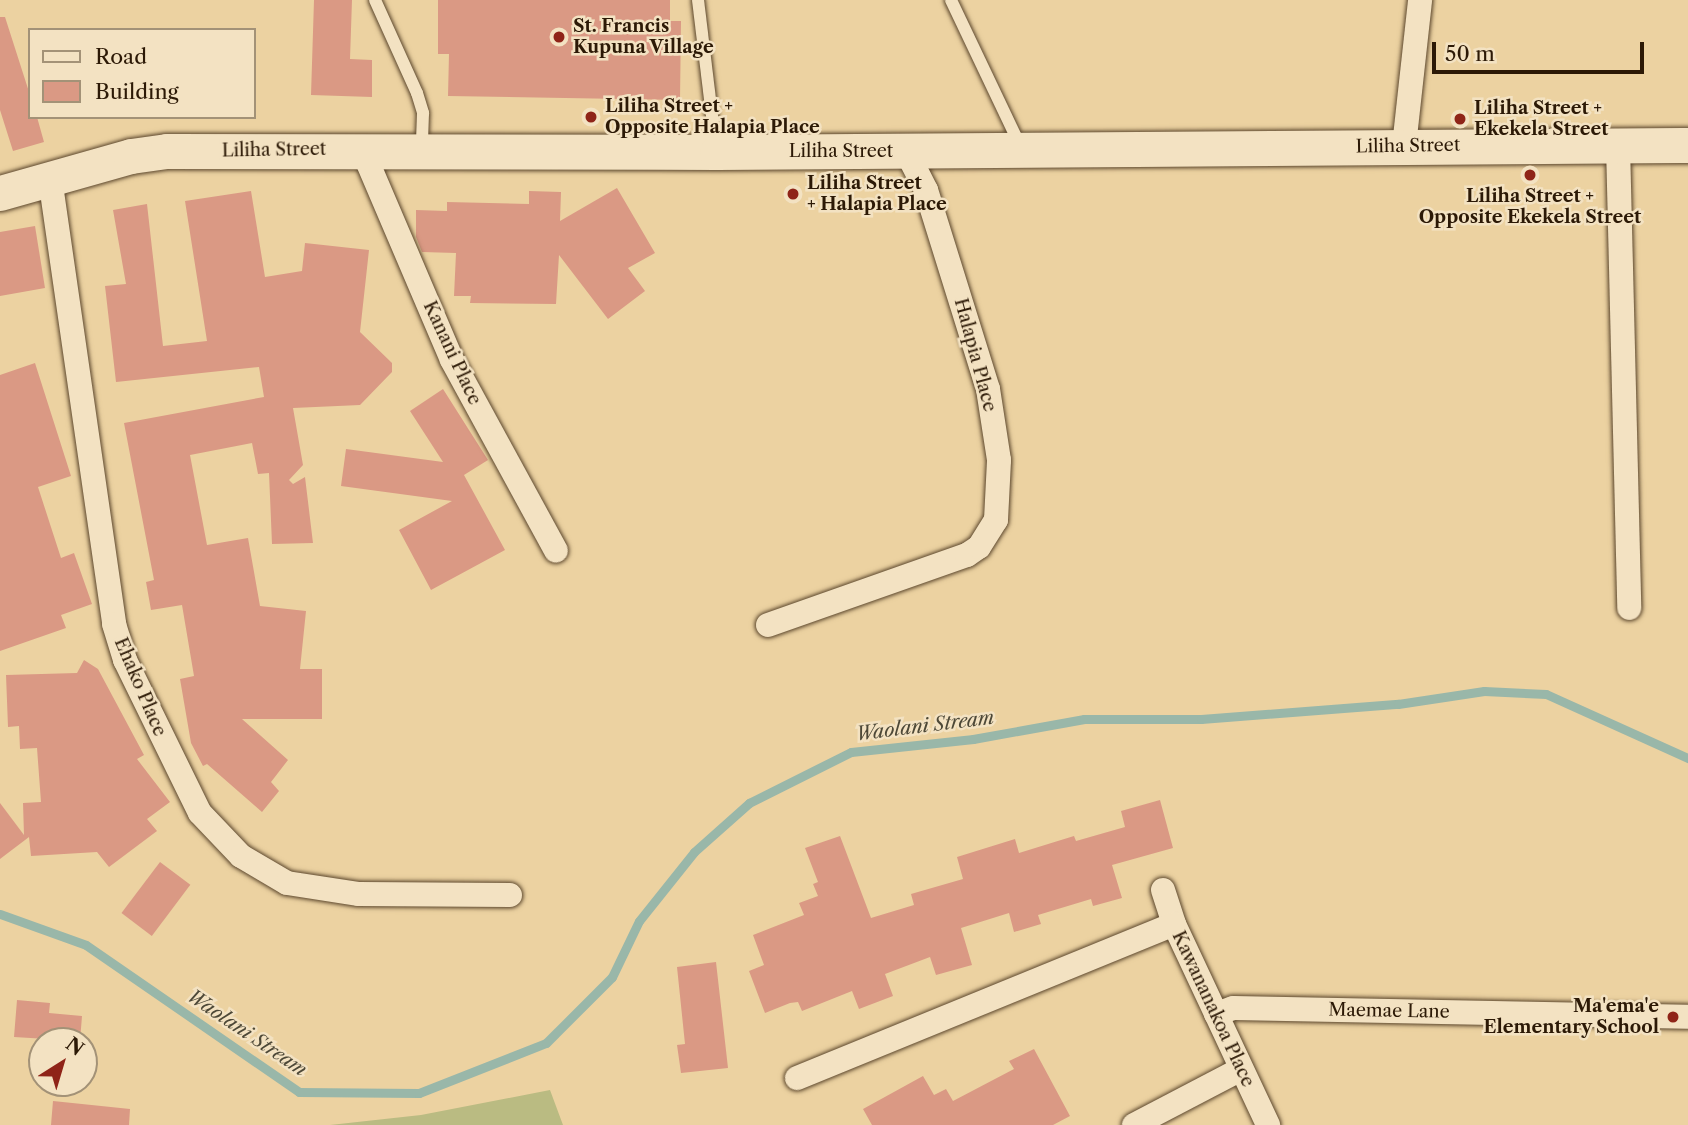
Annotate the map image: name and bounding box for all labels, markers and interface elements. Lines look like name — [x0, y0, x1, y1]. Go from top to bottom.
place label: St. Francis Kupuna Village — [573, 16, 715, 58]
legend — [28, 28, 256, 119]
scale bar — [1436, 28, 1648, 72]
marker: St. Francis Kupuna Village — [551, 29, 567, 45]
text: 50 m — [1445, 41, 1495, 66]
text: Road — [95, 44, 147, 69]
text: Building — [95, 79, 179, 104]
place label: Liliha Street + Opposite Halapia Place — [605, 96, 820, 138]
place label: Liliha Street + Ekekela Street — [1474, 98, 1609, 140]
marker: Liliha Street + Opposite Halapia Place — [583, 109, 599, 125]
marker: Liliha Street + Ekekela Street — [1452, 111, 1468, 127]
street label: Liliha Street — [1355, 134, 1461, 158]
street label: Liliha Street — [221, 138, 327, 162]
street label: Liliha Street — [789, 140, 893, 162]
marker: Liliha Street + Opposite Ekekela Street — [1522, 167, 1538, 183]
place label: Liliha Street + Halapia Place — [807, 173, 947, 216]
marker: Liliha Street + Halapia Place — [785, 186, 801, 202]
place label: Liliha Street + Opposite Ekekela Street — [1419, 186, 1641, 228]
street label: Halapia Place — [949, 296, 1001, 414]
street label: Kanani Place — [419, 298, 485, 408]
street label: Ehako Place — [110, 634, 170, 740]
water label: Waolani Stream — [854, 706, 996, 746]
street label: Kawananakoa Place — [1167, 928, 1259, 1090]
water label: Waolani Stream — [183, 985, 311, 1081]
place label: Ma'ema'e Elementary School — [1483, 996, 1659, 1038]
street label: Maemae Lane — [1328, 999, 1450, 1023]
marker: Ma'ema'e Elementary School — [1665, 1009, 1681, 1025]
north arrow — [28, 1027, 98, 1097]
text: N — [61, 1032, 88, 1061]

